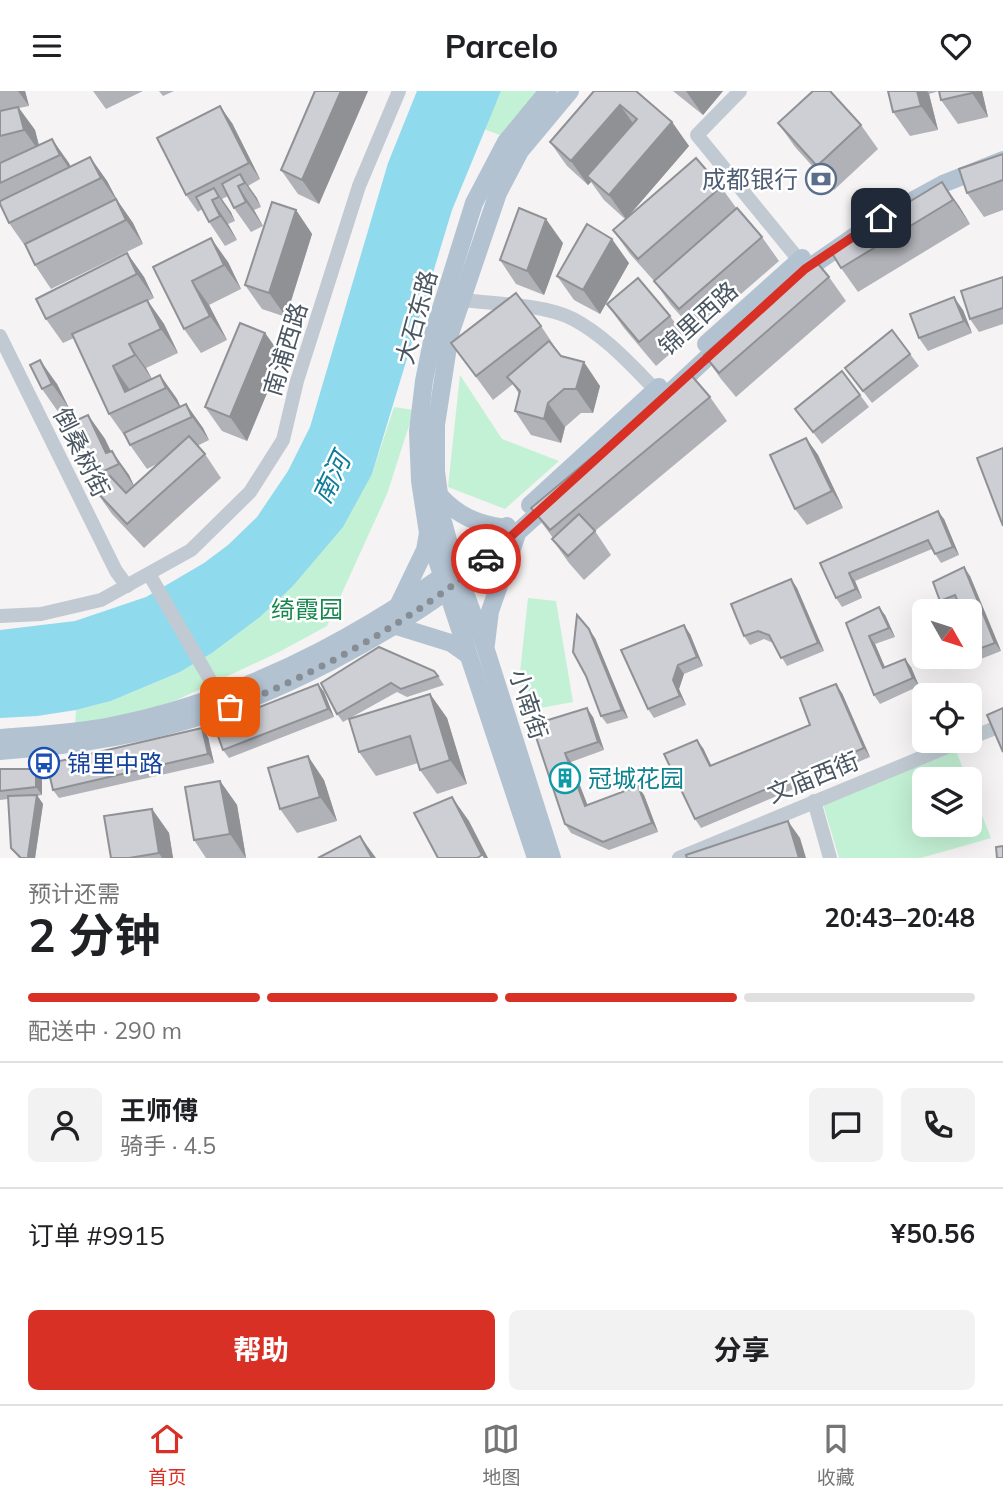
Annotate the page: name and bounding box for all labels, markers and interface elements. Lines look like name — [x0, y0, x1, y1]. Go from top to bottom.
text: Parcelo — [445, 26, 558, 66]
icon: menu — [28, 27, 66, 65]
icon: heart — [937, 27, 975, 65]
bank icon: 成都银行 — [804, 162, 838, 196]
place label: 成都银行 — [702, 164, 798, 194]
pin — [851, 188, 911, 248]
icon: home — [862, 199, 900, 237]
street label: 大石东路 — [389, 267, 443, 367]
street label: 锦里西路 — [652, 275, 744, 361]
street label: 南浦西路 — [257, 299, 313, 399]
street label: 倒桑树街 — [47, 402, 117, 502]
water label: 南河 — [305, 443, 359, 509]
courier — [451, 524, 521, 594]
icon: car — [467, 540, 505, 578]
park label: 绮霞园 — [271, 594, 343, 624]
north arrow — [912, 599, 982, 669]
map controls — [912, 599, 982, 837]
street label: 小南街 — [504, 665, 554, 743]
pin — [200, 677, 260, 737]
button: locate — [912, 683, 982, 753]
icon: bag — [211, 688, 249, 726]
street label: 文庙西街 — [763, 745, 863, 809]
bus stop icon: 锦里中路 — [27, 746, 61, 780]
place label: 锦里中路 — [67, 748, 163, 778]
building icon: 冠城花园 — [548, 761, 582, 795]
place label: 冠城花园 — [588, 763, 684, 793]
button: layers — [912, 767, 982, 837]
text: 预计还需 — [28, 879, 120, 908]
text: 20:43–20:48 — [824, 901, 975, 934]
text: 2 分钟 — [28, 906, 160, 964]
text: 配送中 · 290 m — [28, 1016, 182, 1045]
button: person — [28, 1088, 102, 1162]
button: chat — [809, 1088, 883, 1162]
button: phone — [901, 1088, 975, 1162]
text: 王师傅 — [120, 1094, 198, 1127]
text: 骑手 · 4.5 — [120, 1131, 216, 1160]
text: ¥50.56 — [891, 1217, 975, 1250]
text: 订单 #9915 — [28, 1219, 165, 1252]
button: 帮助 — [28, 1310, 495, 1390]
button: 分享 — [509, 1310, 975, 1390]
tab: 首页 — [148, 1420, 186, 1489]
tab: 地图 — [482, 1420, 521, 1489]
tab: 收藏 — [817, 1420, 855, 1489]

